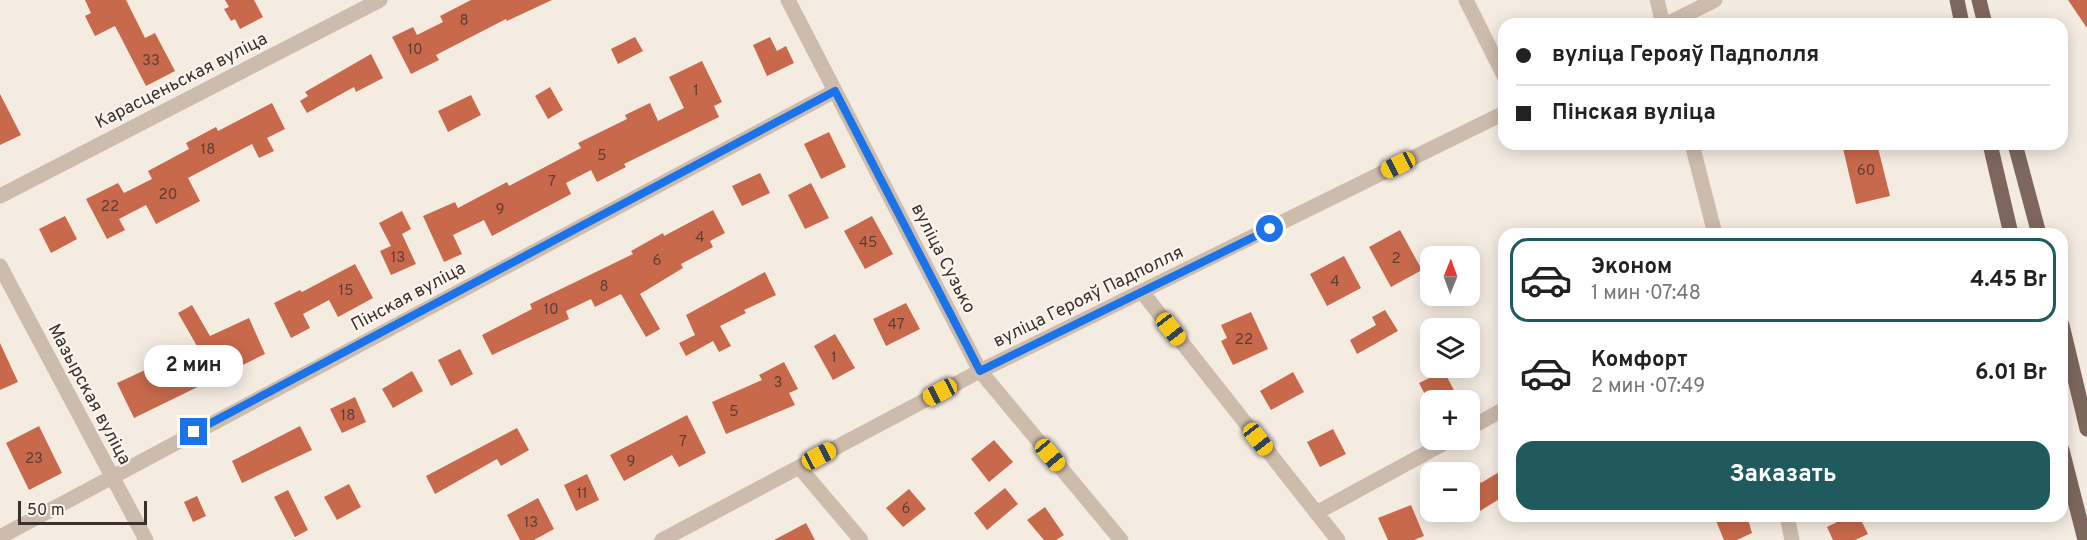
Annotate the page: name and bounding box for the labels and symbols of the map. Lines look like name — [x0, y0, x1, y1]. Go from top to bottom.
house number: 8 — [459, 12, 469, 31]
street label: Карасценьская вуліца — [92, 28, 272, 135]
house number: 10 — [407, 41, 423, 60]
house number: 33 — [142, 52, 160, 71]
house number: 1 — [693, 82, 699, 101]
house number: 18 — [201, 141, 215, 160]
house number: 5 — [597, 147, 607, 166]
car — [1378, 149, 1418, 181]
house number: 60 — [1857, 162, 1875, 181]
house number: 7 — [548, 173, 556, 192]
house number: 20 — [159, 186, 177, 205]
house number: 22 — [101, 198, 119, 217]
street label: вуліца Сузько — [905, 200, 980, 317]
house number: 9 — [496, 201, 504, 220]
route start — [1256, 215, 1283, 242]
house number: 4 — [695, 229, 705, 248]
house number: 45 — [859, 234, 877, 253]
street label: вуліца Герояў Падполля — [990, 241, 1188, 353]
north arrow — [1420, 246, 1480, 306]
house number: 13 — [391, 249, 405, 268]
house number: 2 — [1391, 250, 1401, 269]
house number: 6 — [653, 252, 662, 271]
street label: Пінская вуліца — [347, 257, 470, 337]
house number: 4 — [1330, 273, 1340, 292]
house number: 8 — [599, 278, 609, 297]
house number: 15 — [339, 282, 353, 301]
house number: 10 — [543, 301, 559, 320]
car — [1153, 309, 1189, 349]
house number: 47 — [888, 316, 905, 335]
street label: Мазырская вуліца — [42, 320, 136, 469]
house number: 22 — [1235, 331, 1253, 350]
callout: 2 мин — [144, 345, 244, 387]
house number: 1 — [831, 349, 837, 368]
house number: 3 — [773, 374, 783, 393]
car — [920, 376, 960, 408]
house number: 5 — [729, 403, 739, 422]
house number: 18 — [341, 407, 355, 426]
route end — [180, 418, 207, 445]
car — [1240, 419, 1276, 459]
house number: 7 — [679, 433, 687, 452]
car — [1032, 435, 1068, 475]
car — [799, 440, 839, 472]
house number: 23 — [25, 450, 43, 469]
house number: 9 — [627, 453, 635, 472]
house number: 11 — [576, 485, 588, 504]
scale bar — [18, 498, 147, 526]
house number: 6 — [902, 500, 911, 519]
house number: 13 — [524, 514, 538, 533]

